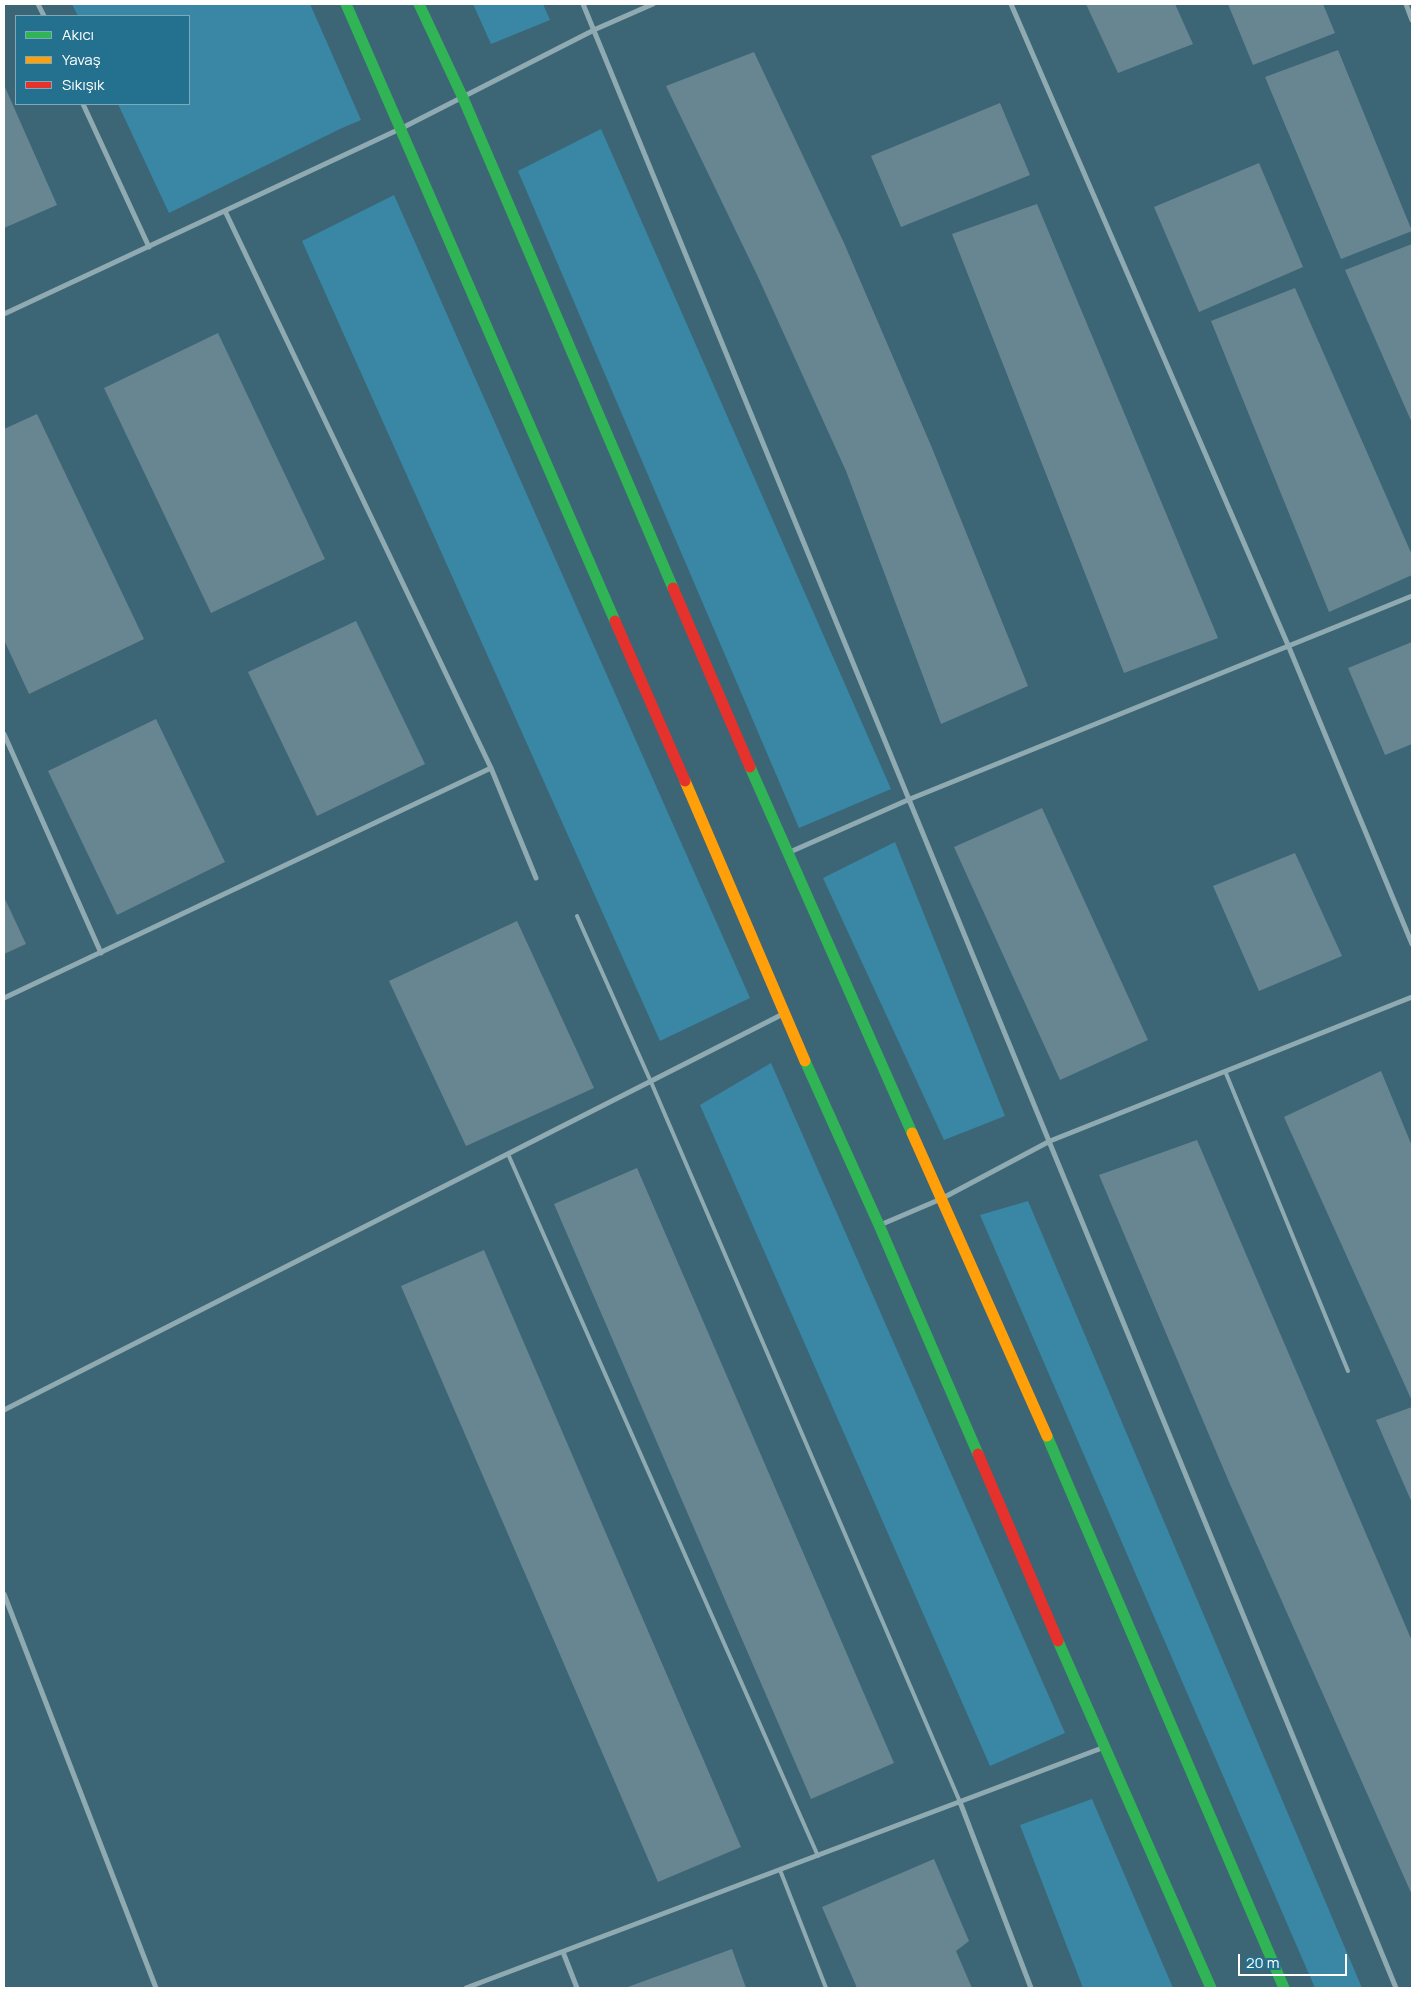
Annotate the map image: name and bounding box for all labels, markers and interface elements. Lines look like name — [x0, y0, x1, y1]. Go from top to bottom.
legend — [15, 15, 190, 105]
text: Akıcı — [62, 24, 94, 45]
text: Yavaş — [62, 49, 101, 70]
text: Sıkışık — [62, 74, 105, 95]
scale bar — [1241, 1944, 1350, 1976]
text: 20 m — [1246, 1952, 1279, 1973]

